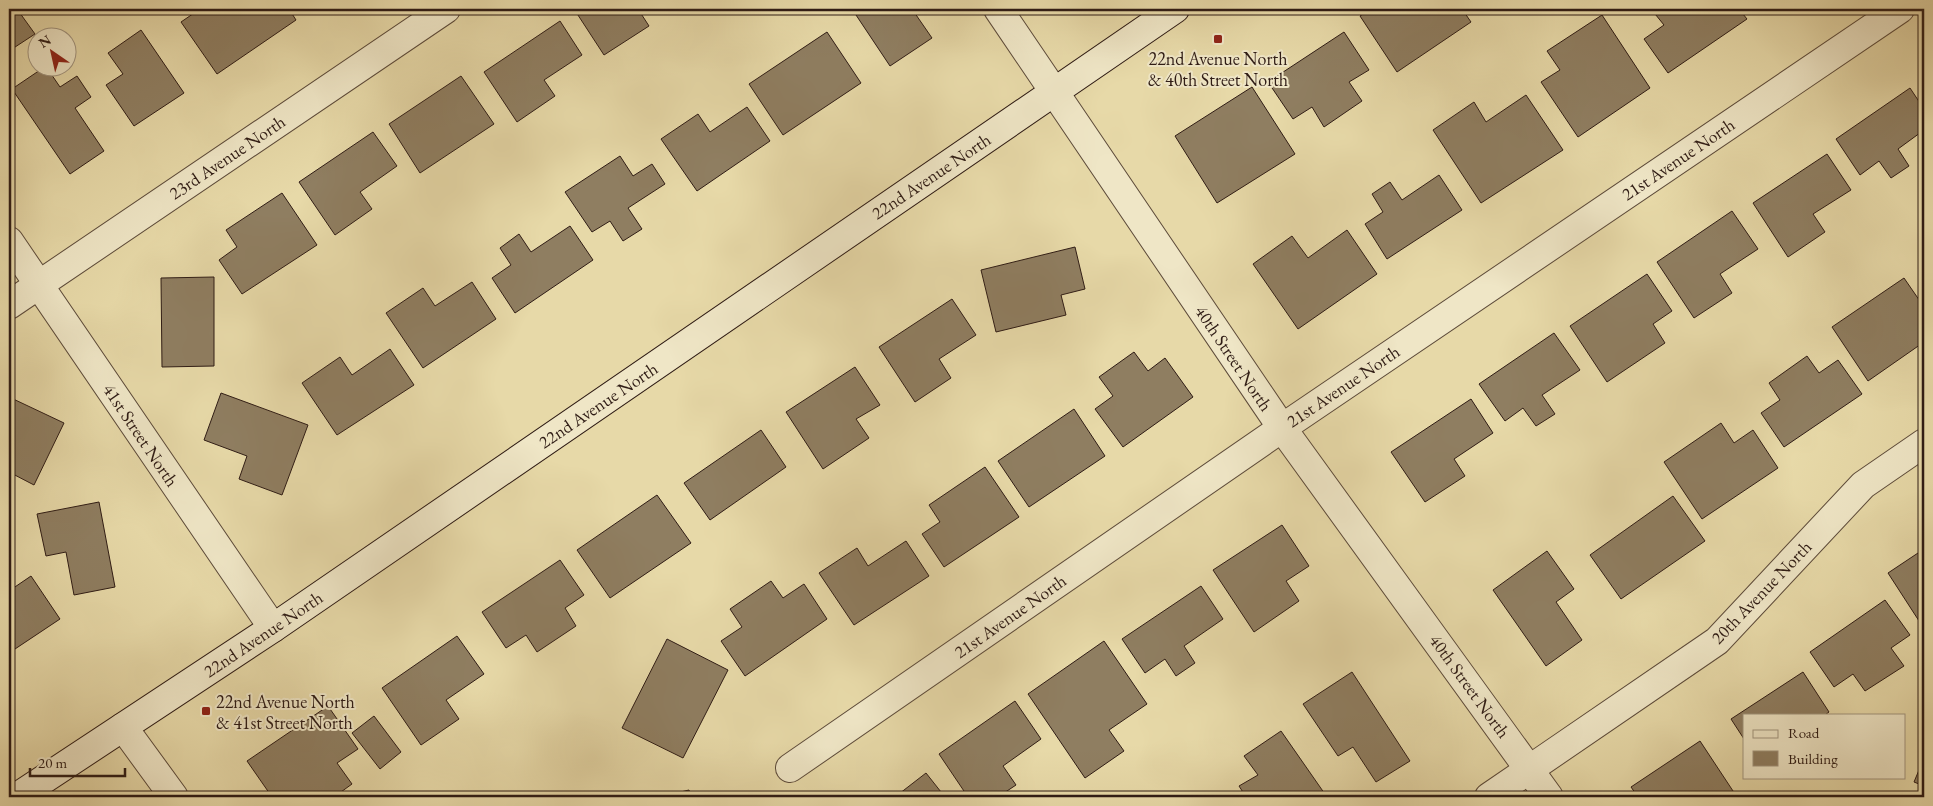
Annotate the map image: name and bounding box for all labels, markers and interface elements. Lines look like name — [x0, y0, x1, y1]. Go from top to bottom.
north arrow — [28, 28, 78, 78]
text: N — [35, 30, 55, 52]
marker: 22nd Avenue North & 40th Street North — [1212, 33, 1224, 45]
place label: 22nd Avenue North & 40th Street North — [1148, 47, 1288, 91]
street label: 23rd Avenue North — [164, 110, 290, 204]
street label: 21st Avenue North — [1617, 113, 1739, 205]
street label: 22nd Avenue North — [867, 128, 995, 224]
street label: 40th Street North — [1190, 301, 1278, 415]
street label: 21st Avenue North — [1282, 340, 1404, 432]
street label: 22nd Avenue North — [534, 357, 662, 453]
street label: 41st Street North — [98, 379, 184, 491]
street label: 20th Avenue North — [1706, 535, 1816, 649]
street label: 21st Avenue North — [949, 569, 1071, 663]
street label: 22nd Avenue North — [199, 586, 327, 682]
street label: 40th Street North — [1425, 629, 1515, 743]
place label: 22nd Avenue North & 41st Street North — [216, 690, 355, 734]
marker: 22nd Avenue North & 41st Street North — [200, 705, 212, 717]
legend — [1743, 714, 1906, 778]
text: Road — [1788, 723, 1820, 742]
scale bar — [30, 746, 125, 778]
text: Building — [1788, 749, 1838, 768]
text: 20 m — [38, 753, 67, 772]

